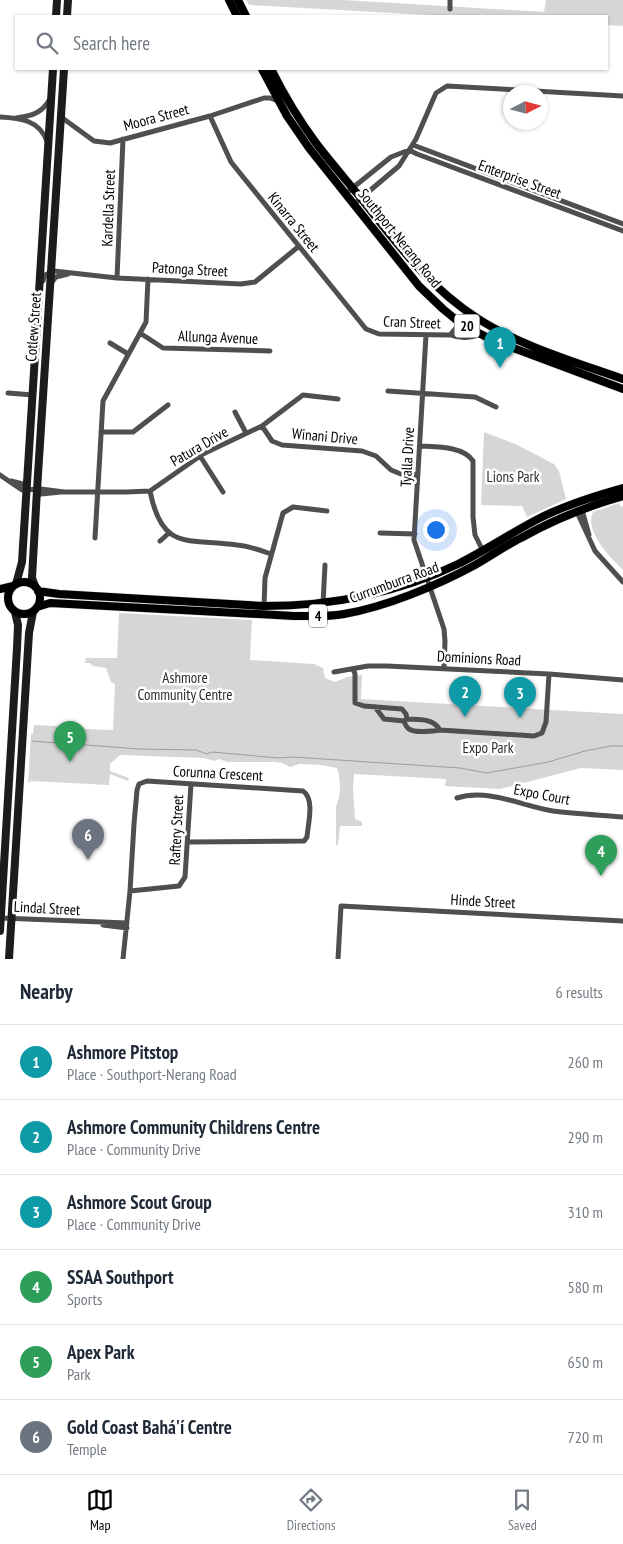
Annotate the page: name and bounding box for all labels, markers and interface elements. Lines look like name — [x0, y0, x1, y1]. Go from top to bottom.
search box — [15, 15, 608, 70]
icon: search — [33, 29, 61, 57]
text: Search here — [73, 31, 150, 55]
north arrow — [503, 85, 548, 130]
street label: Moora Street — [121, 99, 191, 135]
street label: Enterprise Street — [476, 155, 564, 203]
street label: Kardella Street — [97, 169, 119, 247]
street label: Southport-Nerang Road — [354, 185, 446, 291]
street label: Kinarra Street — [264, 188, 324, 256]
street label: Patonga Street — [151, 258, 229, 280]
street label: Cotlew Street — [21, 292, 45, 362]
street label: Cran Street — [383, 312, 441, 332]
road number: 20 — [454, 314, 480, 338]
street label: Allunga Avenue — [178, 326, 258, 348]
pin: 1 — [484, 327, 516, 368]
street label: Patura Drive — [167, 422, 231, 470]
street label: Winani Drive — [291, 424, 359, 448]
street label: Tyalla Drive — [396, 426, 418, 488]
park label: Lions Park — [486, 467, 540, 486]
your location — [423, 517, 449, 543]
street label: Currumburra Road — [347, 557, 441, 607]
road number: 4 — [309, 604, 327, 628]
street label: Dominions Road — [436, 646, 522, 670]
park label: Ashmore Community Centre — [138, 668, 232, 704]
pin: 2 — [449, 676, 481, 717]
pin: 3 — [504, 677, 536, 718]
pin: 5 — [54, 721, 86, 762]
park label: Expo Park — [462, 738, 514, 757]
street label: Corunna Crescent — [173, 761, 263, 785]
street label: Expo Court — [512, 779, 572, 809]
street label: Raftery Street — [165, 794, 187, 866]
pin: 6 — [72, 819, 104, 860]
pin: 4 — [585, 835, 617, 876]
street label: Hinde Street — [450, 890, 516, 912]
street label: Lindal Street — [13, 897, 81, 919]
text: Nearby — [20, 978, 73, 1005]
text: 6 results — [556, 982, 603, 1002]
text: Ashmore Pitstop — [67, 1040, 178, 1064]
text: 1 — [32, 1052, 40, 1072]
text: 260 m — [568, 1052, 603, 1072]
text: Place · Southport-Nerang Road — [67, 1064, 237, 1084]
text: Ashmore Community Childrens Centre — [67, 1115, 320, 1139]
text: 2 — [32, 1127, 40, 1147]
text: 290 m — [568, 1127, 603, 1147]
text: Place · Community Drive — [67, 1139, 201, 1159]
text: Ashmore Scout Group — [67, 1190, 212, 1214]
text: 3 — [32, 1202, 40, 1222]
text: 310 m — [568, 1202, 603, 1222]
text: Place · Community Drive — [67, 1214, 201, 1234]
text: SSAA Southport — [67, 1265, 174, 1289]
text: 4 — [32, 1277, 40, 1297]
text: 580 m — [568, 1277, 603, 1297]
text: Sports — [67, 1289, 102, 1309]
text: Apex Park — [67, 1340, 134, 1364]
text: 5 — [32, 1352, 40, 1372]
text: 650 m — [568, 1352, 603, 1372]
text: Park — [67, 1364, 91, 1384]
text: Gold Coast Bahá'í Centre — [67, 1415, 232, 1439]
text: 6 — [32, 1427, 40, 1447]
text: 720 m — [568, 1427, 603, 1447]
text: Temple — [67, 1439, 107, 1459]
tab: Map — [86, 1486, 114, 1534]
tab: Directions — [287, 1486, 335, 1534]
tab: Saved — [508, 1486, 537, 1534]

